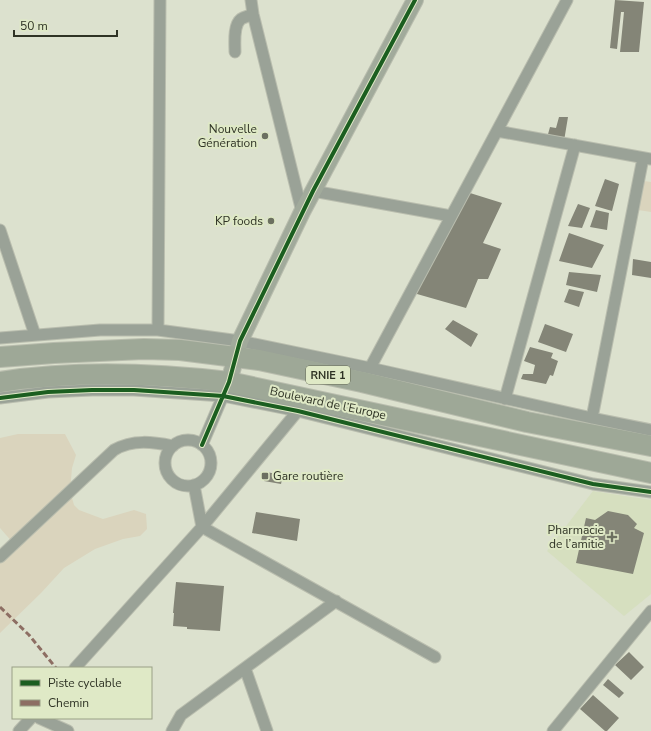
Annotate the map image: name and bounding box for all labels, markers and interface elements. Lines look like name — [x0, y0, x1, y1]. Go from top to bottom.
scale bar — [14, 12, 117, 38]
text: 50 m — [20, 18, 48, 34]
place label: Nouvelle Génération — [198, 121, 257, 151]
marker: Nouvelle Génération — [260, 131, 270, 141]
place label: KP foods — [215, 213, 263, 229]
marker: KP foods — [266, 216, 276, 226]
road number: RNIE 1 — [306, 366, 350, 384]
street label: Boulevard de l’Europe — [268, 383, 388, 423]
place label: Gare routière — [273, 468, 343, 484]
marker: Gare routière — [260, 471, 270, 481]
place label: Pharmacie de l’amitie — [548, 522, 604, 552]
marker: Pharmacie de l’amitie — [607, 532, 617, 542]
legend — [12, 667, 152, 719]
text: Piste cyclable — [48, 675, 122, 691]
text: Chemin — [48, 695, 89, 711]

